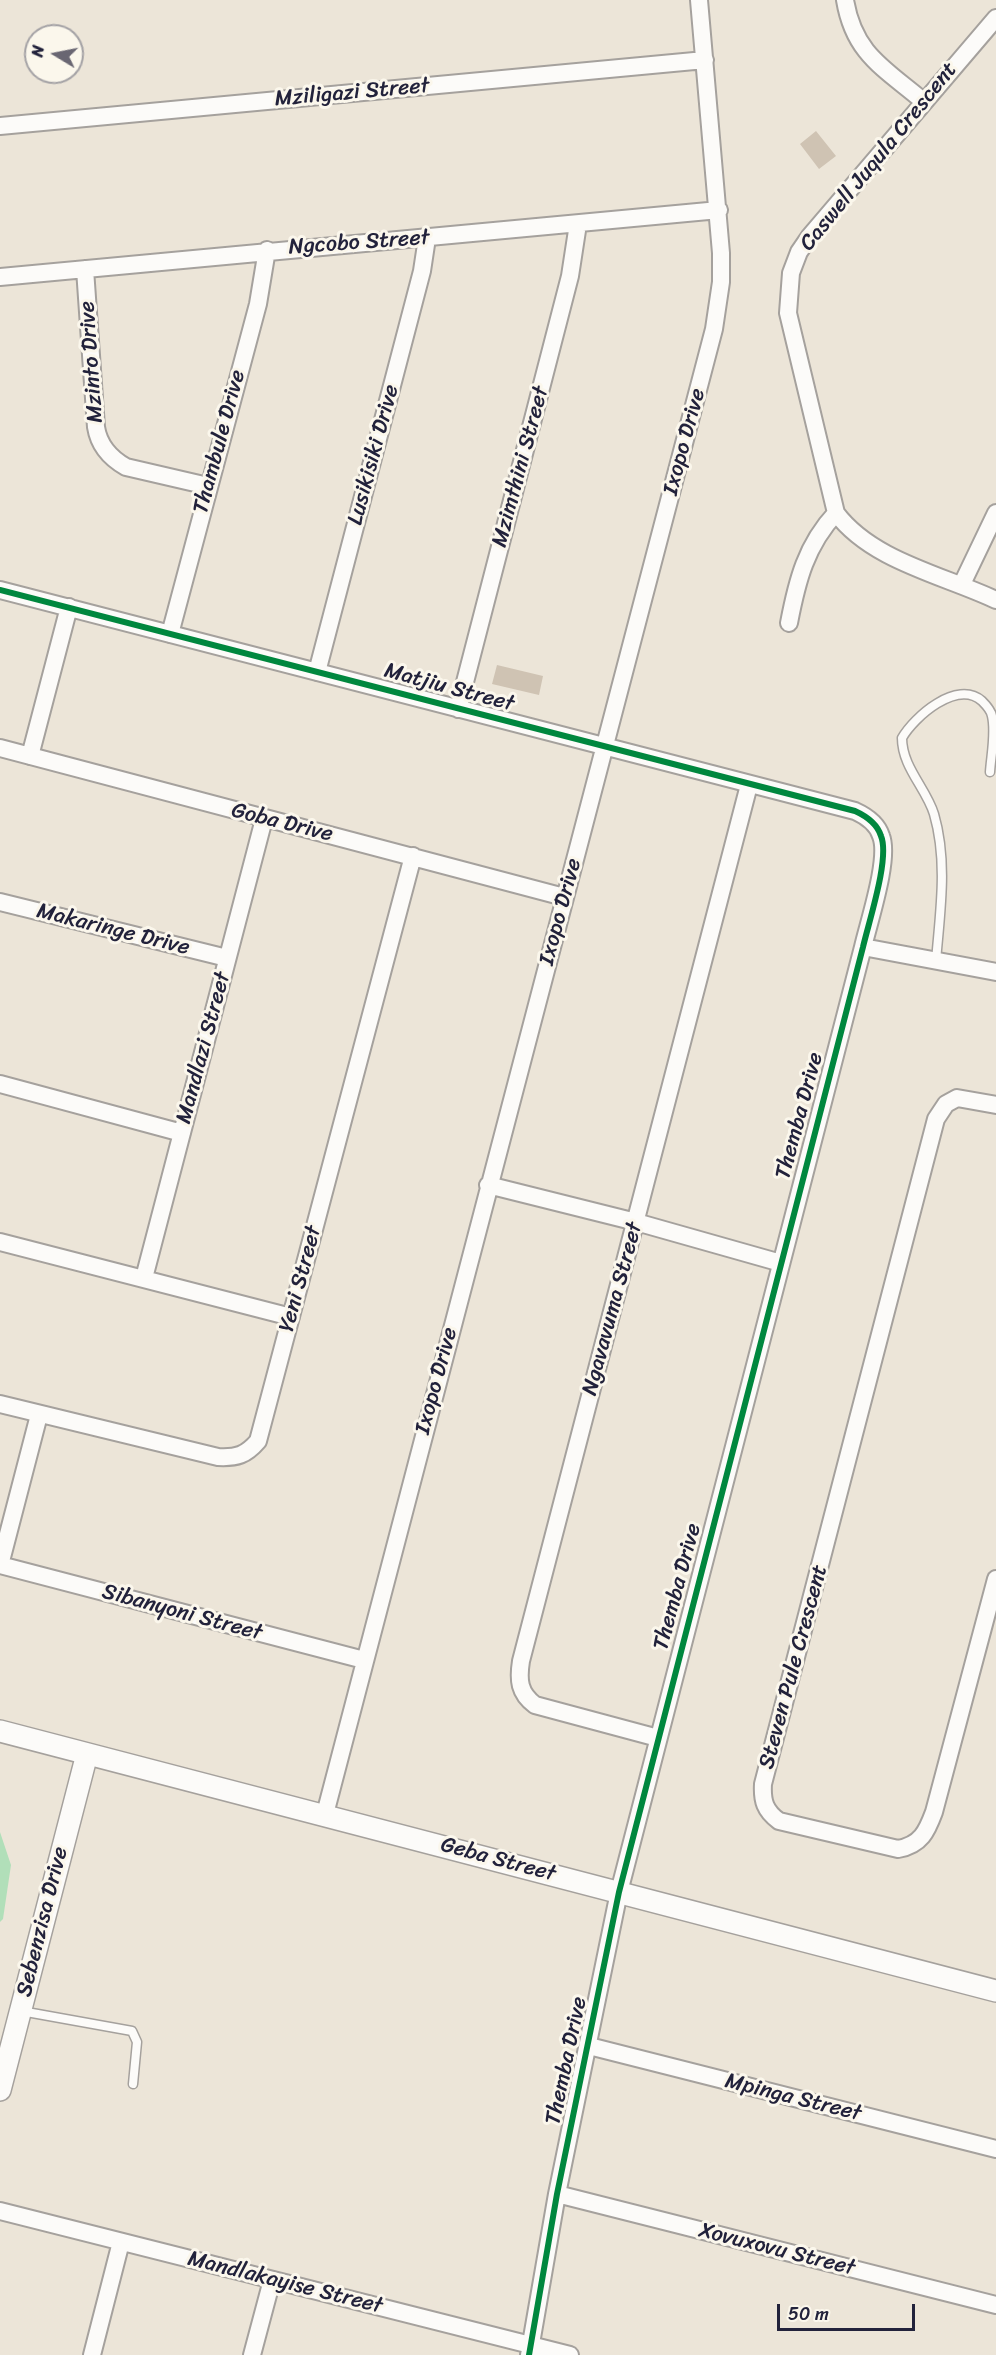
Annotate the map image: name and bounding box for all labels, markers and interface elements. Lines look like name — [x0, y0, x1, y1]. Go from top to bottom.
north arrow — [24, 24, 84, 84]
text: N — [23, 43, 53, 59]
street label: Caswell Juqula Crescent — [795, 57, 963, 257]
street label: Mziligazi Street — [274, 73, 430, 113]
street label: Ngcobo Street — [288, 225, 430, 261]
street label: Mzinto Drive — [75, 300, 109, 424]
street label: Thambule Drive — [188, 367, 252, 517]
street label: Lusikisiki Drive — [343, 382, 405, 528]
street label: Mzimthini Street — [487, 384, 555, 550]
street label: Ixopo Drive — [658, 386, 712, 498]
street label: Matjiu Street — [381, 658, 517, 718]
street label: Goba Drive — [229, 798, 335, 848]
street label: Ixopo Drive — [534, 856, 588, 968]
street label: Makaringe Drive — [34, 898, 192, 962]
street label: Mandlazi Street — [171, 969, 237, 1127]
street label: Themba Drive — [770, 1050, 830, 1182]
street label: Ngavavuma Street — [577, 1219, 649, 1399]
street label: Yeni Street — [274, 1223, 328, 1335]
street label: Ixopo Drive — [410, 1325, 464, 1437]
street label: Themba Drive — [648, 1521, 708, 1653]
street label: Steven Pule Crescent — [754, 1562, 834, 1772]
street label: Sibanyoni Street — [99, 1579, 265, 1647]
street label: Geba Street — [438, 1832, 558, 1888]
street label: Sebenzisa Drive — [12, 1844, 74, 2000]
street label: Themba Drive — [541, 1995, 593, 2127]
street label: Mpinga Street — [722, 2068, 864, 2128]
street label: Xovuxovu Street — [696, 2218, 858, 2282]
street label: Mandlakayise Street — [185, 2246, 385, 2320]
scale bar — [780, 2292, 918, 2330]
text: 50 m — [788, 2298, 829, 2330]

